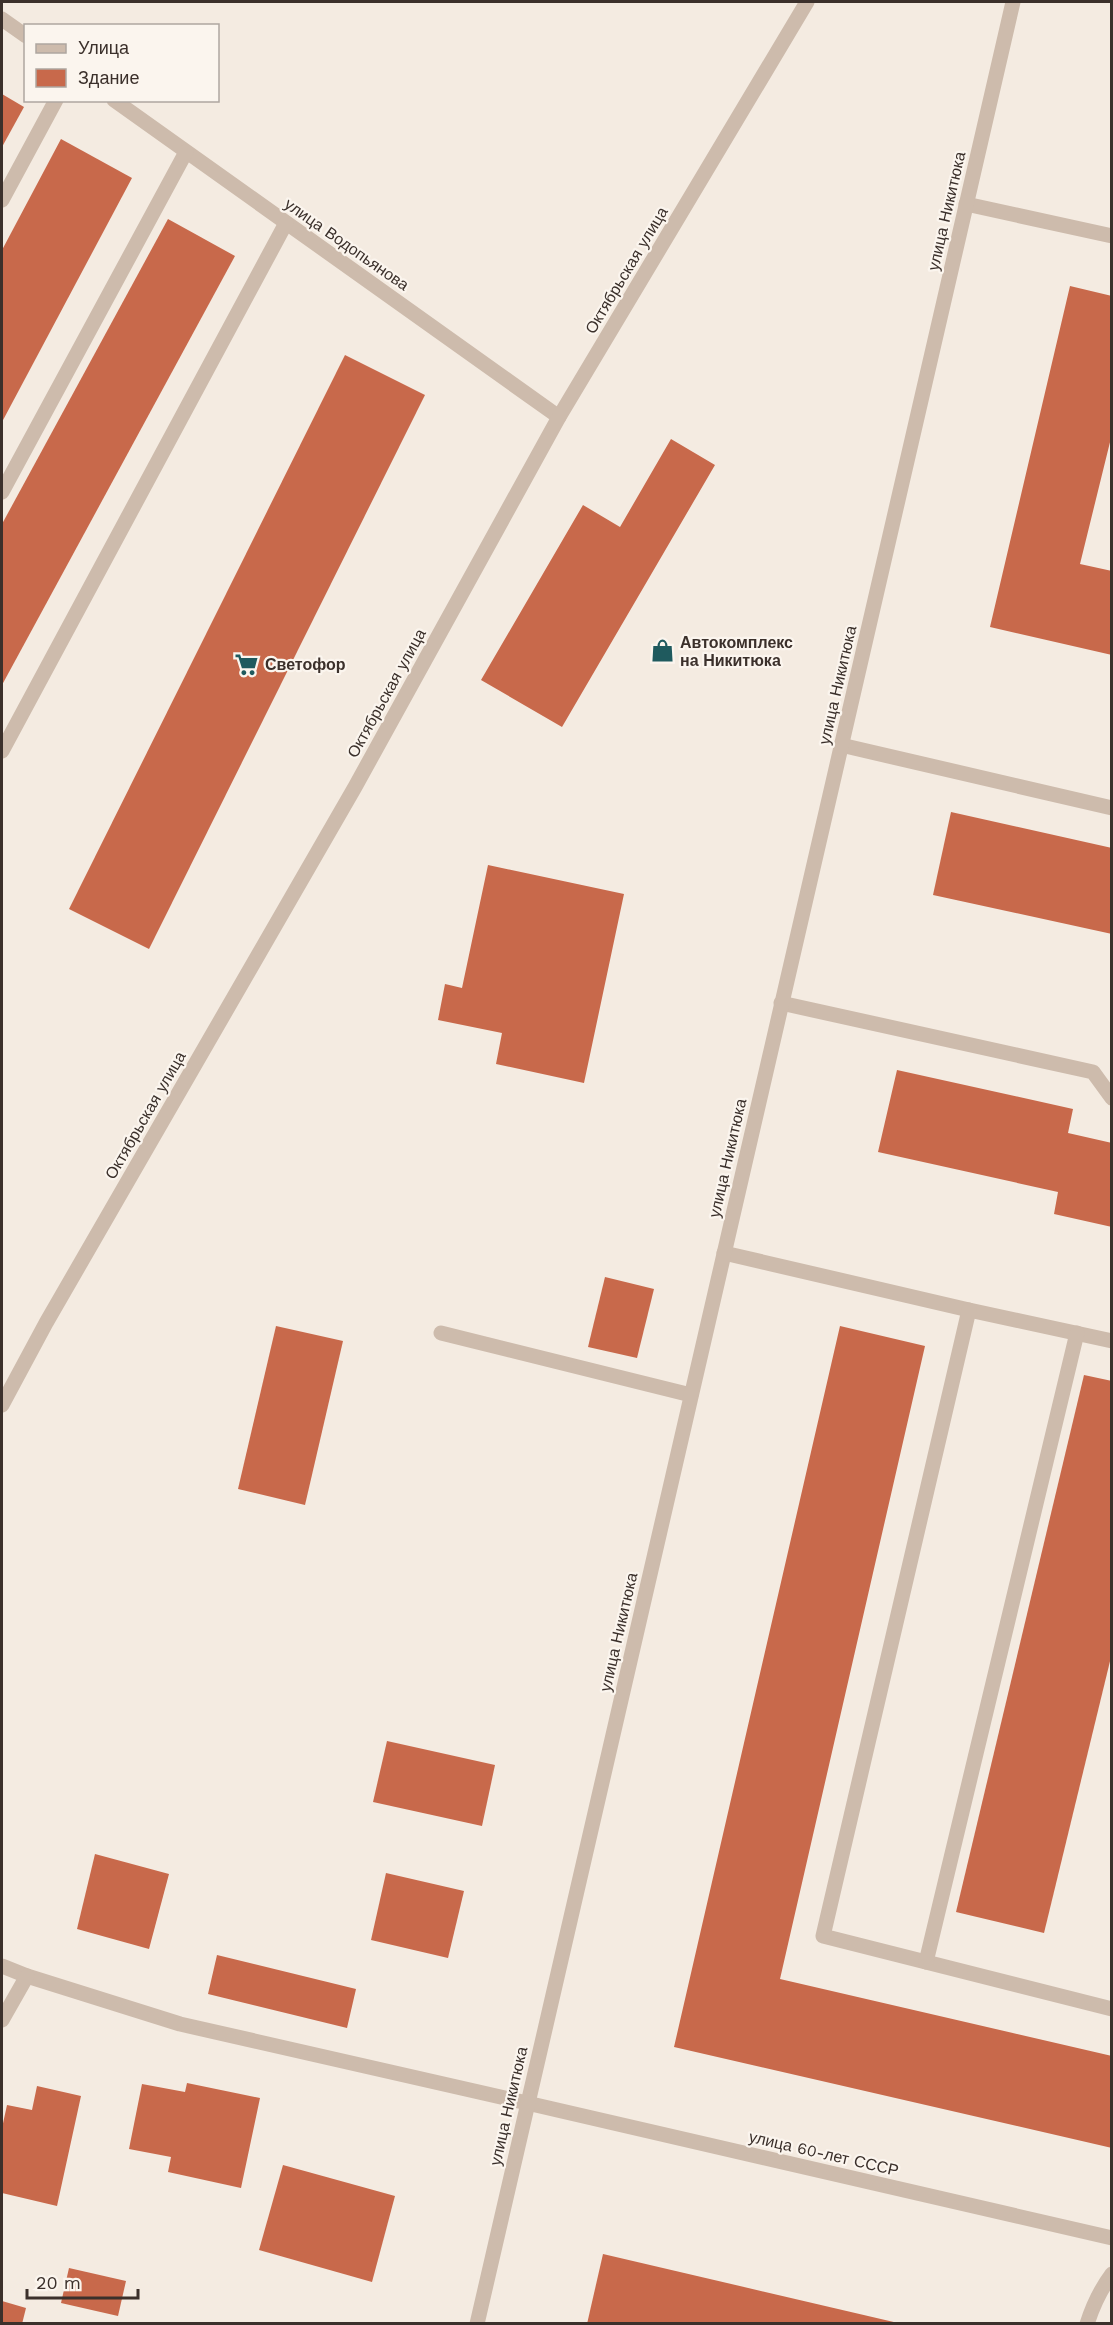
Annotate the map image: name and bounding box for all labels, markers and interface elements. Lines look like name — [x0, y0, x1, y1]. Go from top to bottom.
legend — [24, 24, 219, 102]
text: Улица — [78, 37, 130, 58]
text: Здание — [78, 67, 139, 88]
street label: улица Никитюка — [924, 150, 969, 272]
street label: улица Водопьянова — [281, 194, 413, 295]
street label: Октябрьская улица — [581, 203, 672, 337]
street label: улица Никитюка — [815, 624, 860, 746]
street label: Октябрьская улица — [343, 625, 430, 761]
place label: Автокомплекс на Никитюка — [680, 633, 793, 670]
shop icon: Автокомплекс на Никитюка — [649, 638, 675, 664]
supermarket icon: Светофор — [234, 651, 260, 677]
place label: Светофор — [265, 655, 346, 674]
street label: Октябрьская улица — [101, 1048, 190, 1183]
street label: улица Никитюка — [705, 1097, 750, 1219]
street label: улица Никитюка — [596, 1571, 641, 1693]
street label: улица Никитюка — [486, 2045, 531, 2167]
street label: улица 60-лет СССР — [747, 2127, 901, 2180]
scale bar — [27, 2262, 138, 2300]
text: 20 m — [36, 2272, 81, 2293]

